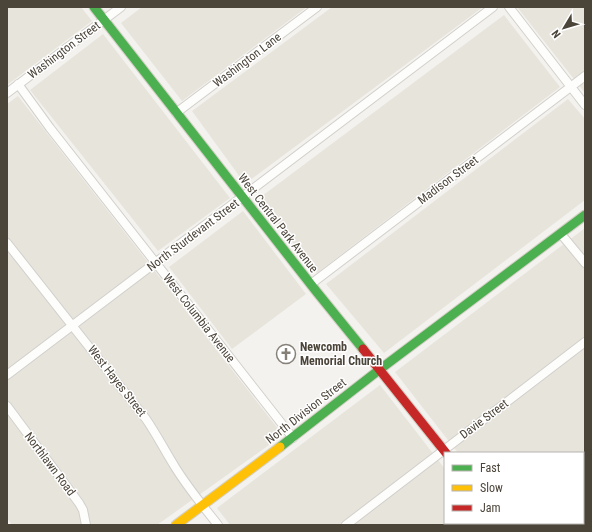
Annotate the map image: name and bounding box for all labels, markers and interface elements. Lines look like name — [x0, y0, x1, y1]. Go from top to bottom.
north arrow — [544, 8, 584, 48]
street label: Washington Street — [25, 18, 103, 82]
text: N — [549, 27, 564, 41]
street label: Washington Lane — [210, 30, 284, 90]
street label: Madison Street — [415, 153, 481, 207]
street label: West Central Park Avenue — [235, 171, 321, 275]
street label: North Sturdevant Street — [144, 196, 242, 274]
street label: West Columbia Avenue — [160, 271, 238, 365]
place label: Newcomb Memorial Church — [300, 340, 382, 368]
street label: West Hayes Street — [85, 343, 149, 420]
church icon: Newcomb Memorial Church — [275, 343, 297, 365]
street label: North Division Street — [263, 375, 349, 447]
street label: Davie Street — [457, 396, 511, 442]
street label: Northlawn Road — [22, 430, 78, 498]
legend — [444, 452, 584, 524]
text: Fast — [480, 461, 501, 475]
text: Slow — [480, 481, 503, 495]
text: Jam — [480, 501, 501, 515]

